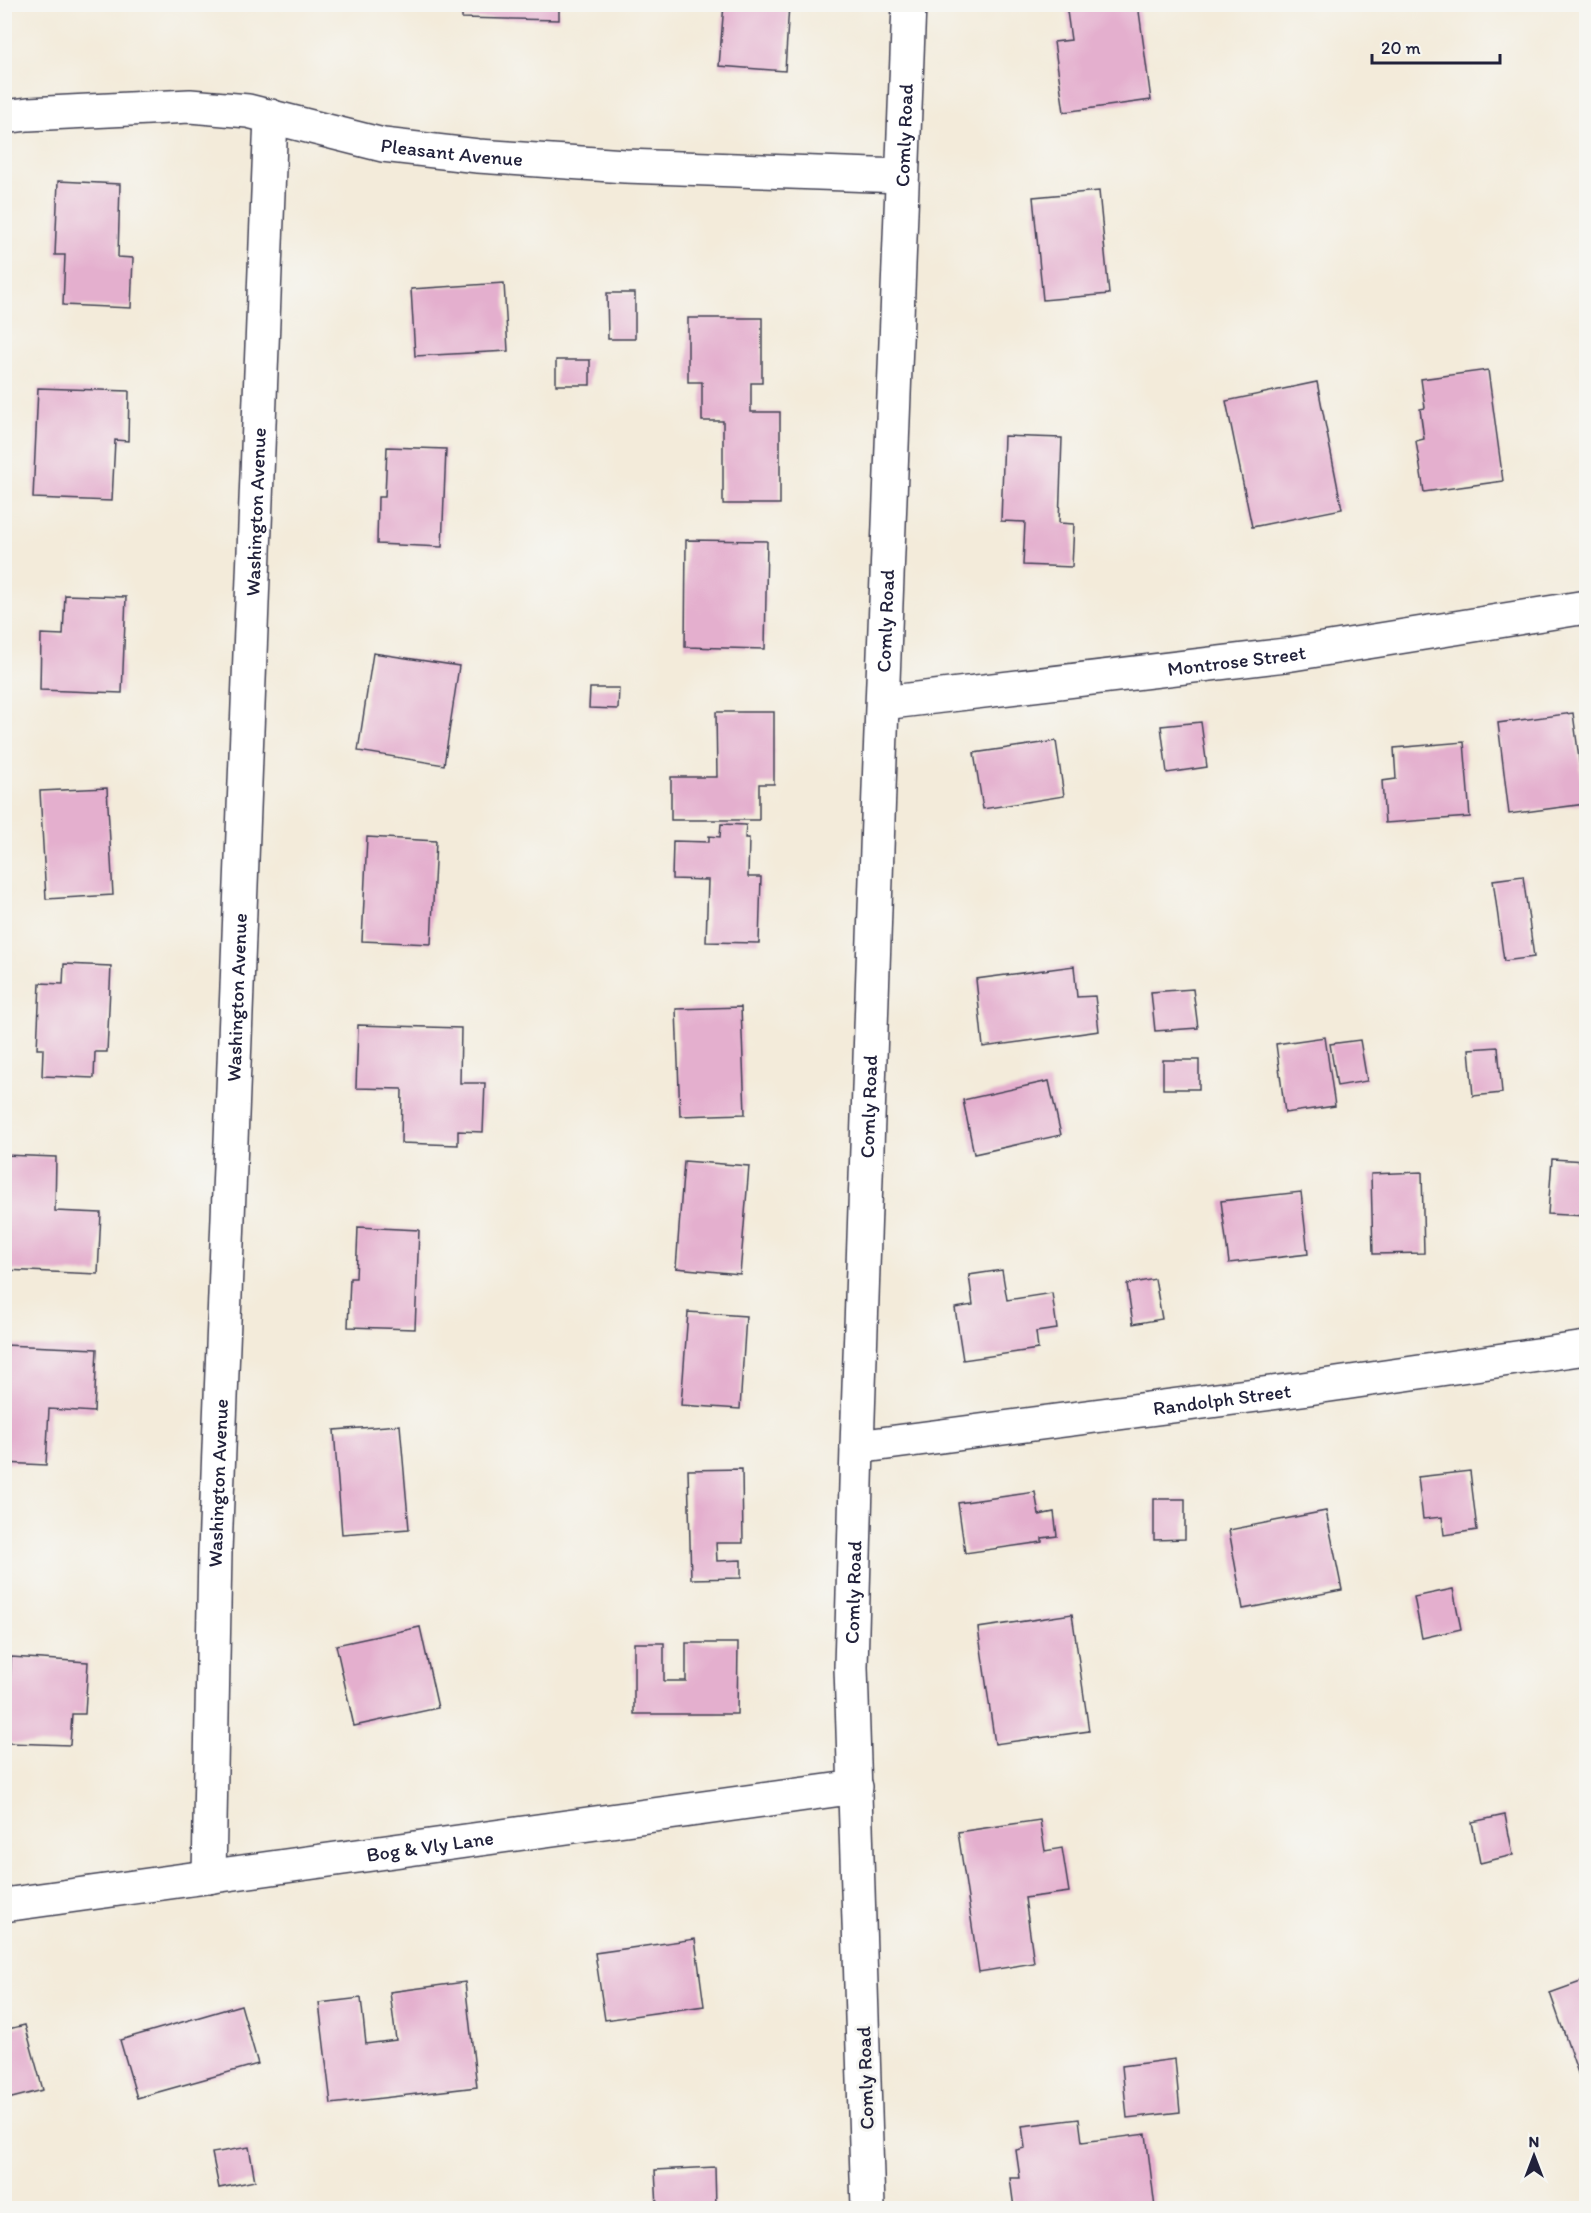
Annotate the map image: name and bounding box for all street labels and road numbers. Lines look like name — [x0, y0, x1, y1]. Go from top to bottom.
street label: Comly Road — [890, 83, 918, 187]
street label: Pleasant Avenue — [379, 133, 524, 171]
street label: Washington Avenue — [240, 427, 271, 597]
street label: Comly Road — [871, 569, 899, 673]
street label: Montrose Street — [1166, 640, 1307, 681]
street label: Washington Avenue — [221, 913, 252, 1082]
street label: Comly Road — [855, 1054, 882, 1159]
street label: Randolph Street — [1151, 1378, 1293, 1420]
street label: Washington Avenue — [203, 1398, 233, 1568]
street label: Comly Road — [840, 1540, 866, 1644]
street label: Bog & Vly Lane — [365, 1825, 495, 1867]
street label: Comly Road — [851, 2026, 879, 2130]

